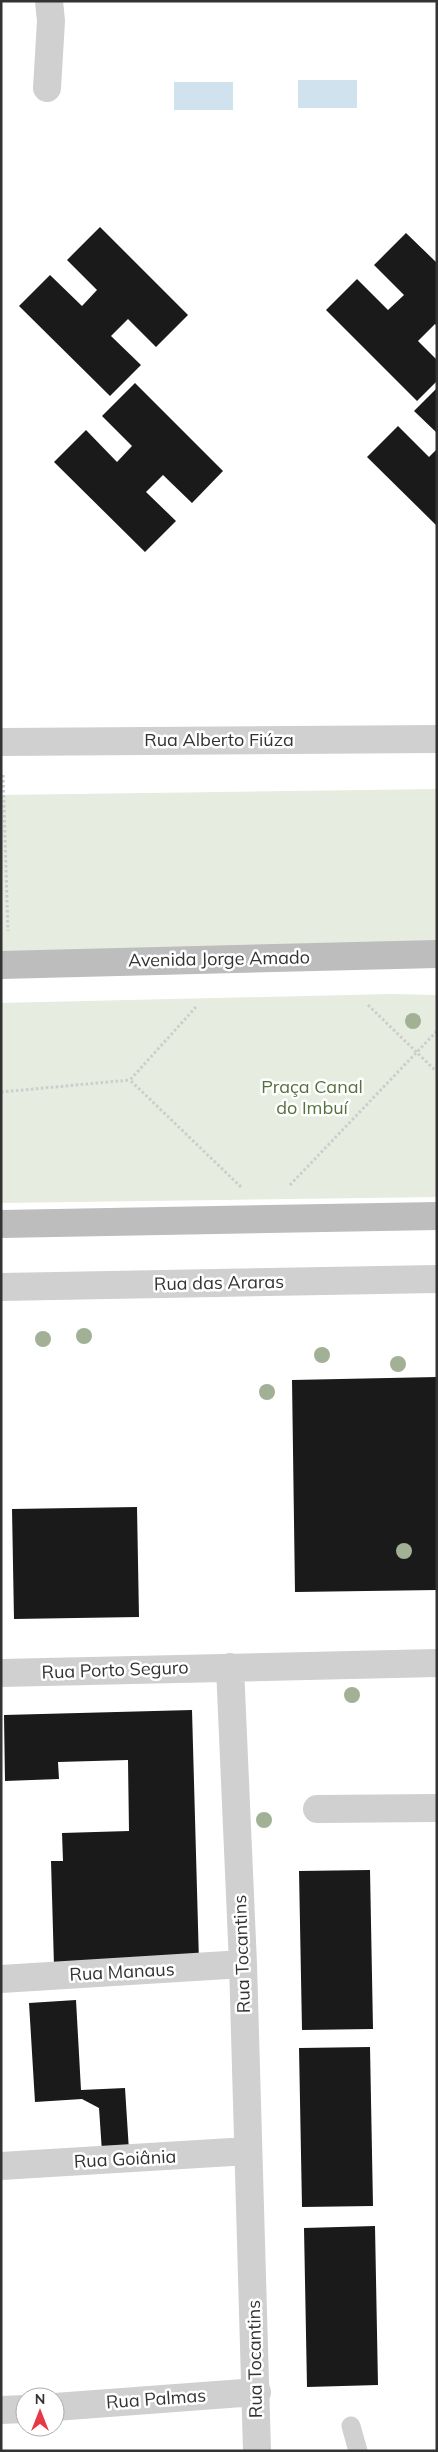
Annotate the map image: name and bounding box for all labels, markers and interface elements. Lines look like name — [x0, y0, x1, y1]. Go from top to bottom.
street label: Rua Alberto Fiúza — [144, 728, 294, 751]
street label: Avenida Jorge Amado — [128, 945, 310, 972]
park label: Praça Canal do Imbuí — [261, 1075, 363, 1119]
street label: Rua das Araras — [154, 1270, 284, 1295]
street label: Rua Porto Seguro — [41, 1655, 189, 1684]
street label: Rua Tocantins — [228, 1894, 255, 2014]
street label: Rua Manaus — [69, 1957, 175, 1986]
street label: Rua Goiânia — [73, 2144, 177, 2173]
street label: Rua Tocantins — [242, 2300, 267, 2418]
street label: Rua Palmas — [105, 2384, 207, 2413]
north arrow — [15, 2387, 65, 2437]
text: N — [35, 2390, 45, 2408]

